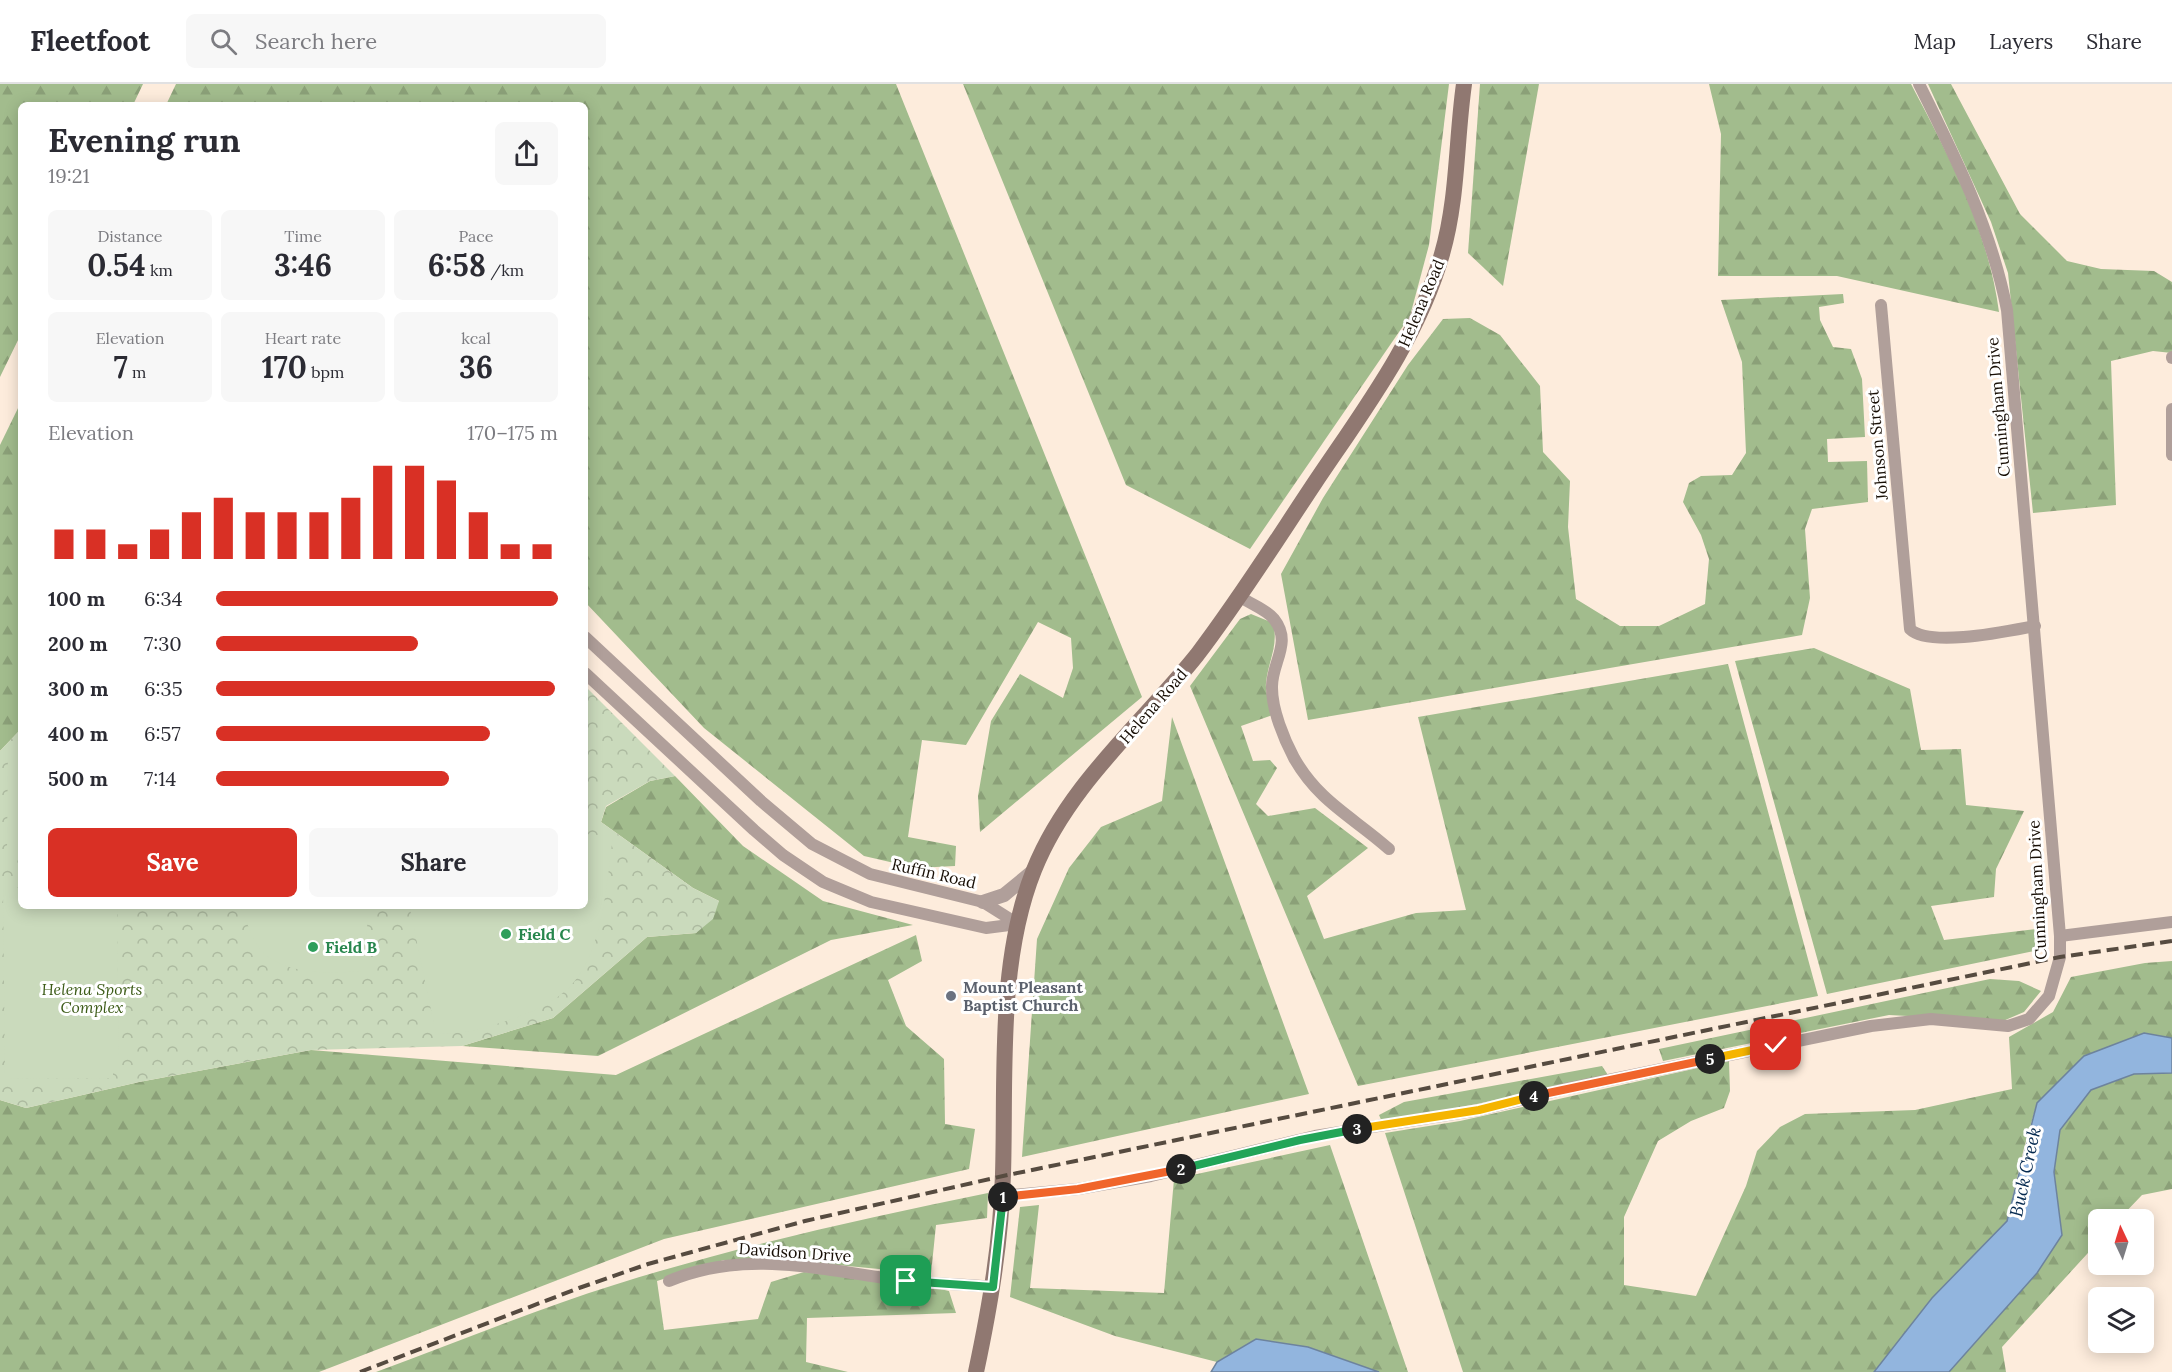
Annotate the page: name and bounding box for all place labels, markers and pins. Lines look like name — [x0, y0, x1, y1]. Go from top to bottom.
place label: Field C — [518, 924, 571, 944]
marker: Field C — [499, 927, 513, 941]
place label: Field B — [325, 937, 378, 957]
marker: Field B — [306, 940, 320, 954]
place label: Mount Pleasant Baptist Church — [963, 977, 1083, 1015]
marker: Mount Pleasant Baptist Church — [944, 989, 958, 1003]
pin — [1750, 1019, 1801, 1070]
pin: 5 — [1695, 1044, 1725, 1074]
pin: 4 — [1519, 1081, 1549, 1111]
pin: 3 — [1342, 1114, 1372, 1144]
pin: 2 — [1166, 1154, 1196, 1184]
pin: 1 — [988, 1182, 1018, 1212]
pin — [880, 1255, 931, 1306]

